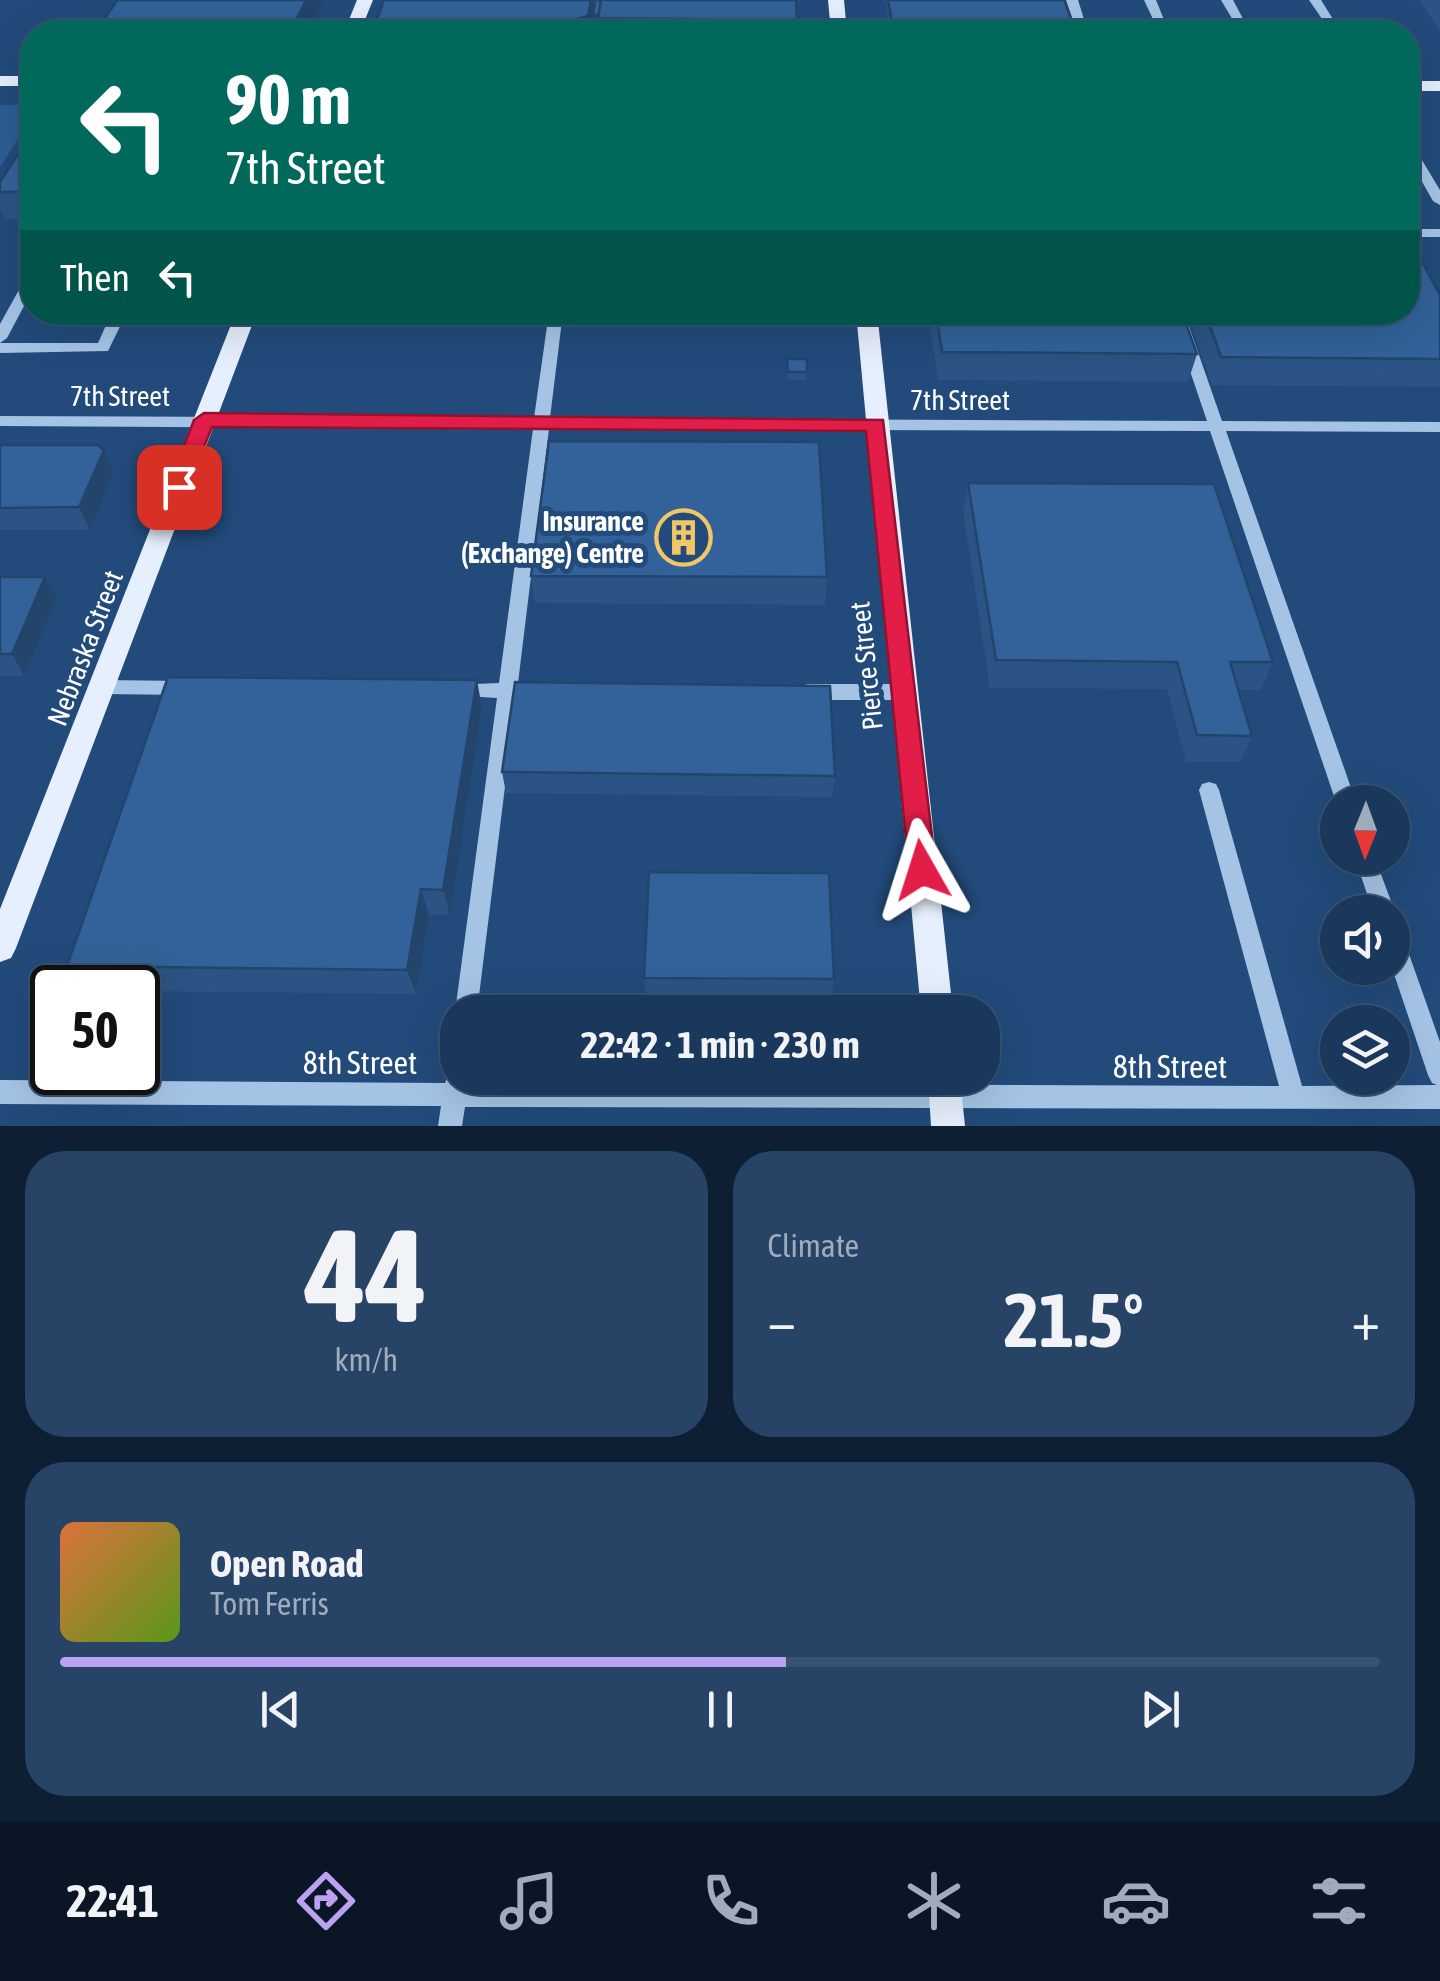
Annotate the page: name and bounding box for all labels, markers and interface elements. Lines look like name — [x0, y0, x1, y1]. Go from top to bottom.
text: 90 m — [225, 59, 351, 139]
icon: left — [60, 60, 190, 190]
text: 7th Street — [225, 142, 386, 194]
icon: left — [150, 250, 205, 305]
text: Then — [60, 256, 130, 299]
street label: 7th Street — [70, 380, 170, 412]
street label: 7th Street — [910, 384, 1010, 416]
pin — [137, 445, 222, 530]
icon: arrive — [152, 460, 207, 515]
place label: Insurance (Exchange) Centre — [461, 505, 644, 569]
building icon: Insurance (Exchange) Centre — [653, 507, 713, 567]
street label: Nebraska Street — [41, 566, 129, 730]
street label: Pierce Street — [843, 600, 889, 732]
north arrow — [1320, 785, 1410, 875]
map controls — [1320, 785, 1410, 1095]
position arrow — [870, 818, 974, 922]
button: sound — [1320, 895, 1410, 985]
speed limit sign: 50 — [30, 965, 160, 1095]
button: layers — [1320, 1005, 1410, 1095]
text: 22:42 · 1 min · 230 m — [580, 1023, 860, 1066]
street label: 8th Street — [303, 1044, 417, 1081]
street label: 8th Street — [1113, 1048, 1227, 1085]
text: 44 — [305, 1201, 427, 1350]
text: Climate — [768, 1227, 859, 1264]
text: 21.5° — [1004, 1277, 1144, 1363]
text: − — [768, 1289, 796, 1352]
text: + — [1351, 1289, 1380, 1352]
text: km/h — [335, 1341, 398, 1378]
text: Open Road — [210, 1542, 364, 1585]
text: Tom Ferris — [210, 1585, 329, 1622]
icon: previous — [253, 1682, 308, 1737]
icon: pause — [693, 1682, 748, 1737]
icon: next — [1133, 1682, 1188, 1737]
icon: directions — [291, 1866, 361, 1936]
icon: music — [494, 1866, 564, 1936]
icon: phone — [696, 1866, 766, 1936]
icon: climate — [899, 1866, 969, 1936]
icon: car — [1101, 1866, 1171, 1936]
icon: filters — [1304, 1866, 1374, 1936]
text: 22:41 — [66, 1875, 159, 1927]

